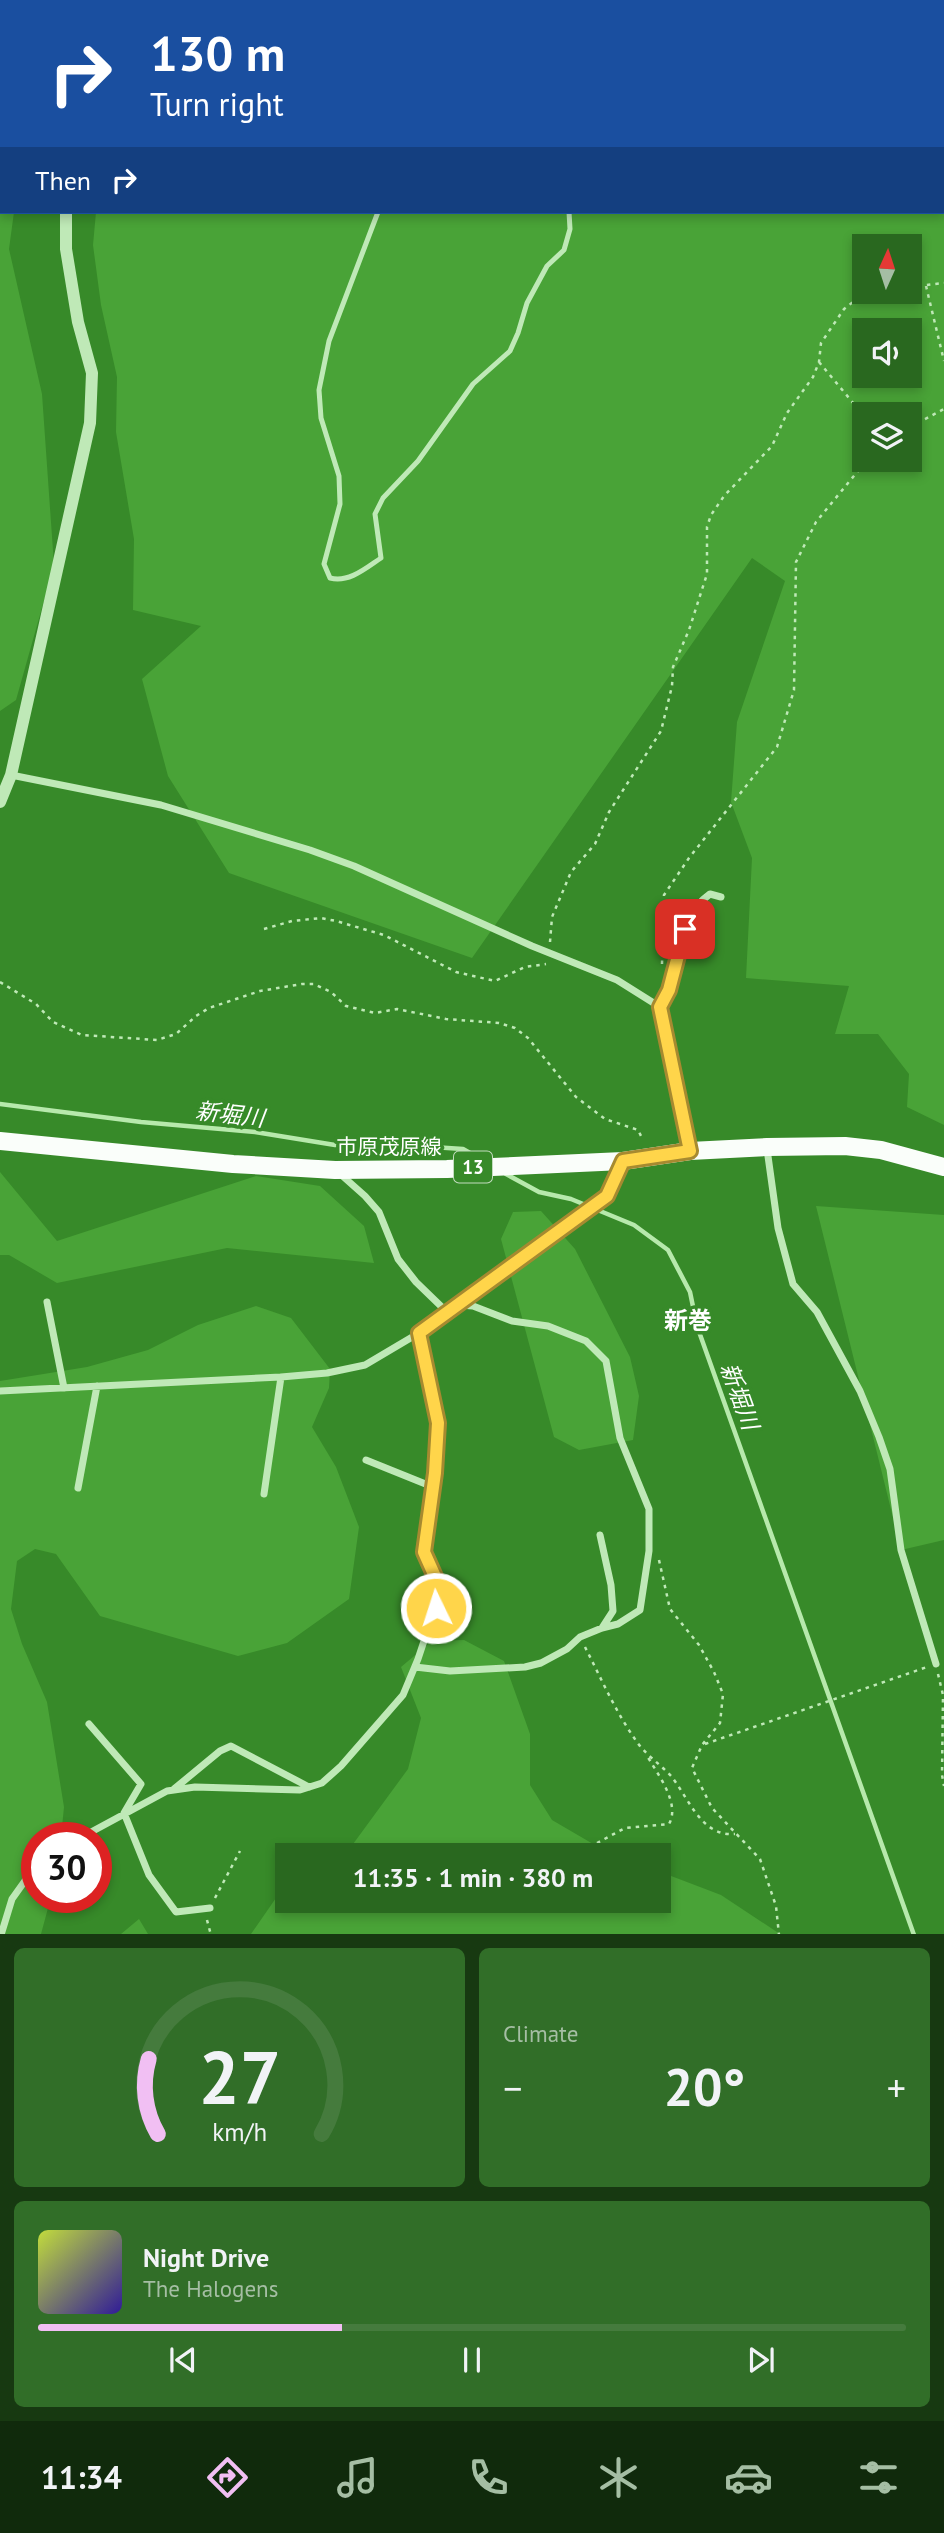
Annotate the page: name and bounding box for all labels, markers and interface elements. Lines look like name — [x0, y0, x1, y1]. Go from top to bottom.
text: 130 m — [150, 21, 285, 85]
icon: right — [35, 28, 126, 119]
text: Turn right — [150, 83, 284, 125]
icon: right — [105, 161, 143, 199]
text: Then — [35, 164, 91, 197]
north arrow — [852, 234, 922, 304]
map controls — [852, 234, 922, 472]
button: sound — [852, 318, 922, 388]
button: layers — [852, 402, 922, 472]
pin — [655, 899, 715, 959]
icon: arrive — [666, 910, 704, 948]
water label: 新堀川 — [194, 1095, 269, 1133]
street label: 市原茂原線 — [337, 1133, 442, 1160]
road number: 13 — [454, 1152, 492, 1182]
district label: 新巻 — [664, 1305, 712, 1336]
water label: 新堀川 — [715, 1359, 766, 1436]
position arrow — [399, 1571, 473, 1645]
speed limit sign: 30 — [21, 1822, 112, 1913]
text: 11:35 · 1 min · 380 m — [353, 1861, 593, 1894]
text: Climate — [503, 2019, 578, 2048]
text: 27 — [198, 2030, 281, 2124]
text: 20° — [664, 2053, 745, 2120]
text: − — [503, 2063, 522, 2112]
text: + — [887, 2063, 906, 2112]
text: km/h — [212, 2115, 267, 2147]
text: Night Drive — [143, 2241, 269, 2274]
text: The Halogens — [143, 2274, 278, 2303]
icon: previous — [164, 2341, 202, 2379]
icon: pause — [453, 2341, 491, 2379]
icon: next — [742, 2341, 780, 2379]
icon: directions — [203, 2453, 252, 2502]
icon: music — [333, 2453, 382, 2502]
icon: phone — [464, 2453, 513, 2502]
icon: climate — [594, 2453, 643, 2502]
icon: car — [724, 2453, 773, 2502]
icon: filters — [854, 2453, 903, 2502]
text: 11:34 — [41, 2456, 122, 2498]

